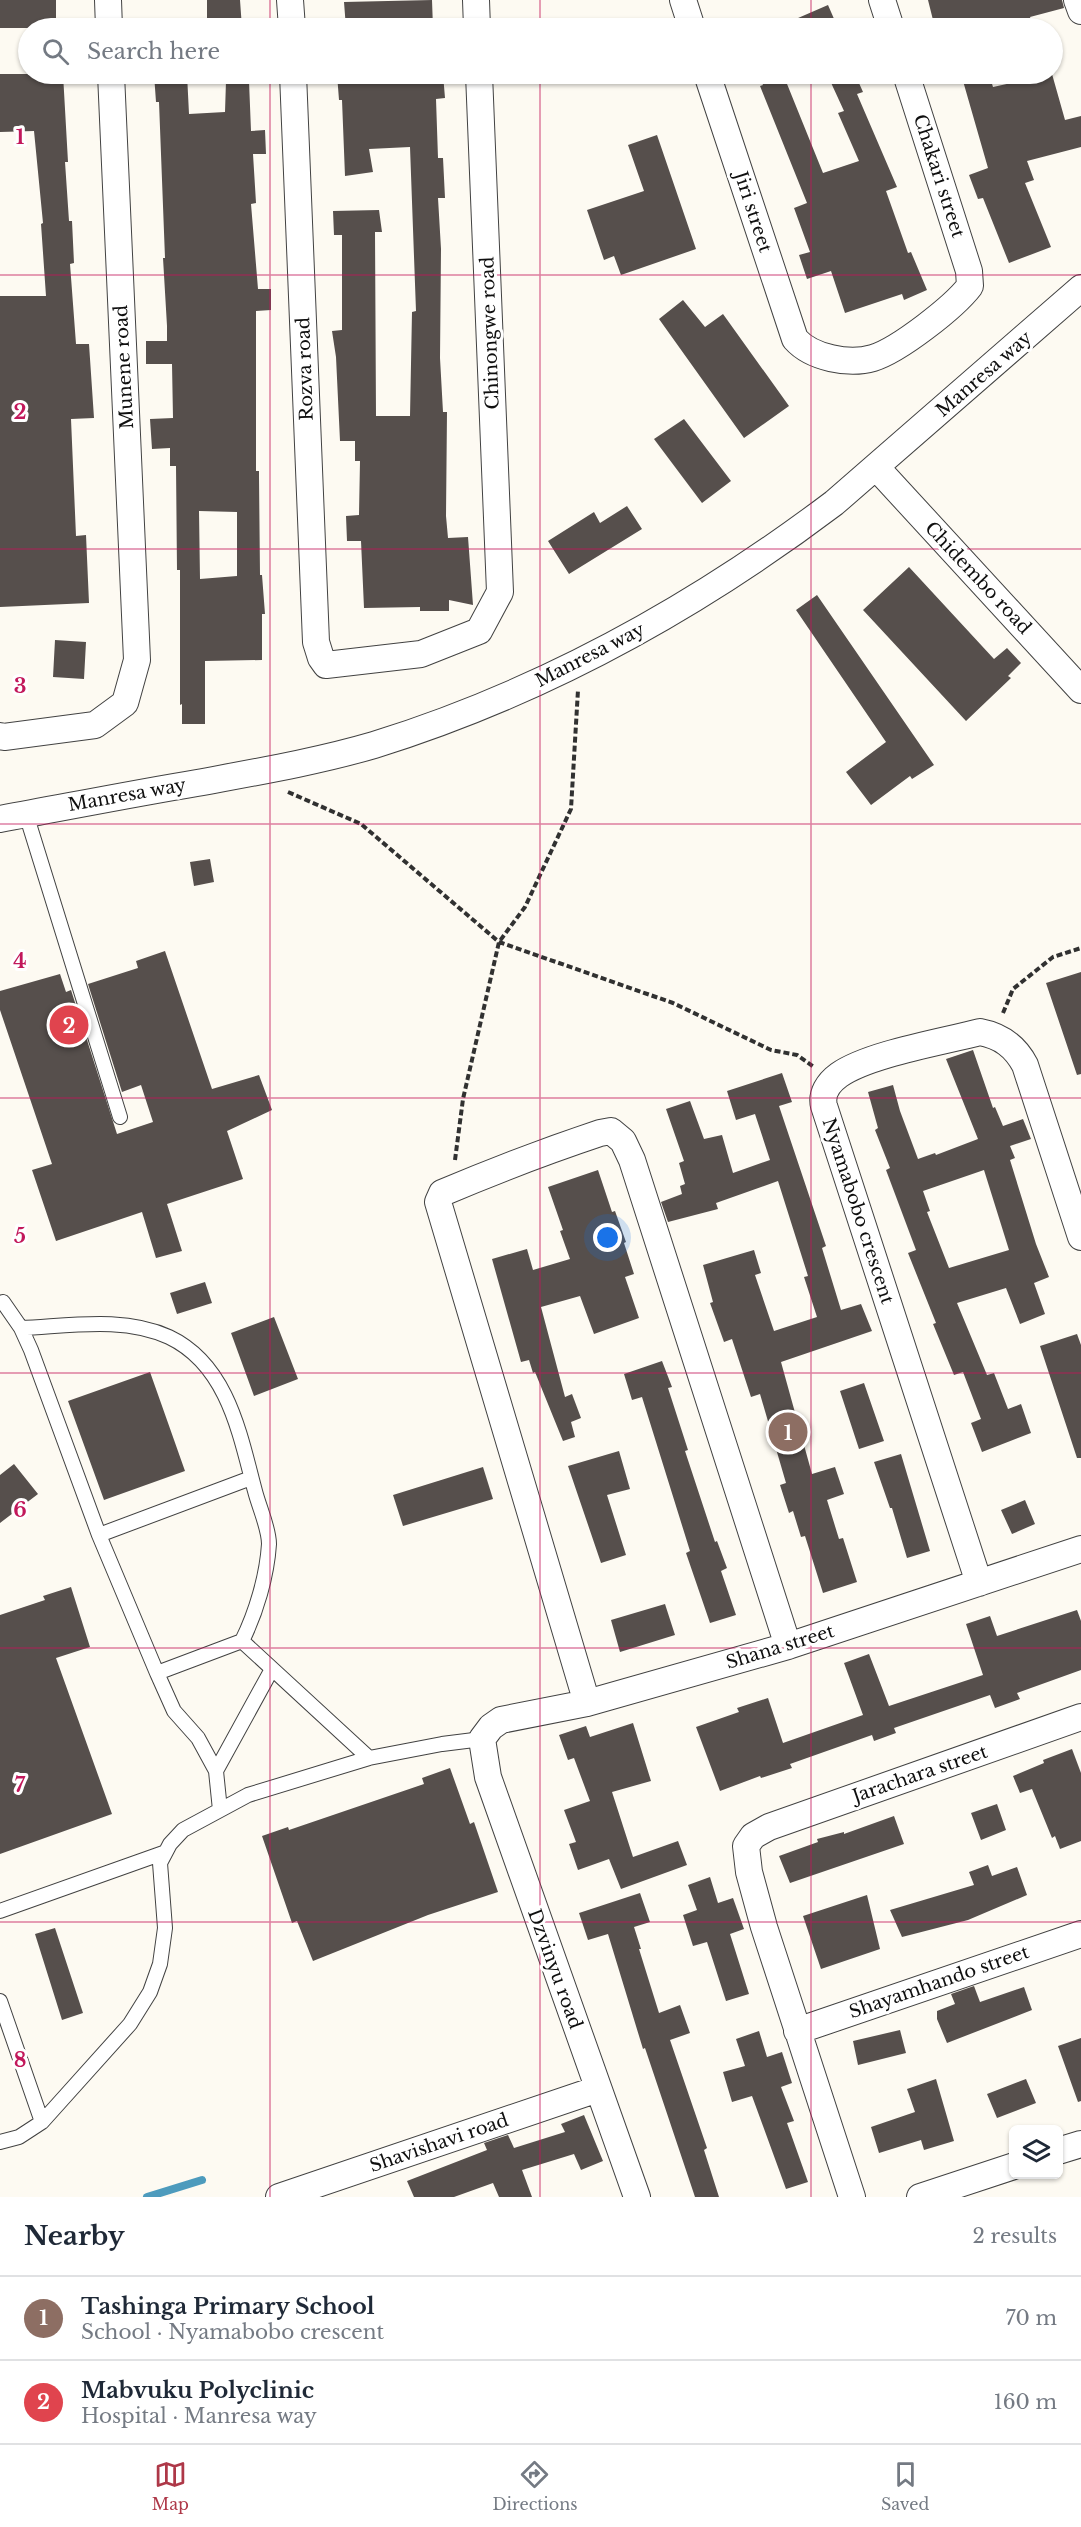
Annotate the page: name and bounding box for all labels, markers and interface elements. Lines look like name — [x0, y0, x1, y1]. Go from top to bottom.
search box — [18, 18, 1063, 84]
icon: search — [39, 35, 72, 68]
text: Search here — [87, 38, 220, 65]
street label: Chakari street — [909, 111, 969, 241]
text: 1 — [16, 125, 25, 149]
street label: Jiri street — [729, 167, 776, 255]
street label: Chinongwe road — [476, 256, 504, 410]
street label: Munene road — [110, 304, 138, 430]
street label: Rozva road — [292, 317, 318, 421]
street label: Manresa way — [932, 326, 1037, 422]
text: 2 — [13, 400, 27, 424]
street label: Chidembo road — [920, 517, 1036, 639]
street label: Manresa way — [532, 618, 649, 692]
text: 3 — [14, 674, 26, 698]
street label: Manresa way — [66, 774, 188, 816]
text: 4 — [13, 949, 27, 973]
pin: 2 — [50, 1002, 88, 1048]
street label: Nyamabobo crescent — [818, 1115, 899, 1307]
your location — [593, 1223, 622, 1252]
text: 5 — [14, 1224, 26, 1248]
pin: 1 — [768, 1410, 808, 1454]
text: 6 — [13, 1498, 27, 1522]
street label: Shana street — [723, 1620, 837, 1674]
street label: Jarachara street — [848, 1741, 991, 1808]
text: 7 — [15, 1773, 26, 1797]
street label: Dzvinyu road — [523, 1906, 587, 2032]
street label: Shayamhando street — [846, 1941, 1032, 2023]
text: 8 — [14, 2048, 26, 2072]
street label: Shavishavi road — [367, 2109, 511, 2177]
map controls — [1009, 2125, 1063, 2179]
button: layers — [1009, 2125, 1063, 2179]
text: Nearby — [24, 2220, 125, 2252]
text: 2 results — [973, 2224, 1057, 2248]
text: Tashinga Primary School — [81, 2293, 374, 2320]
text: 1 — [39, 2306, 48, 2330]
text: 70 m — [1005, 2306, 1057, 2330]
text: School · Nyamabobo crescent — [81, 2320, 384, 2344]
text: Mabvuku Polyclinic — [81, 2377, 314, 2404]
text: 2 — [37, 2390, 50, 2414]
text: 160 m — [994, 2390, 1057, 2414]
text: Hospital · Manresa way — [81, 2404, 317, 2428]
tab: Map — [152, 2458, 189, 2514]
tab: Directions — [492, 2458, 577, 2514]
tab: Saved — [881, 2458, 929, 2514]

